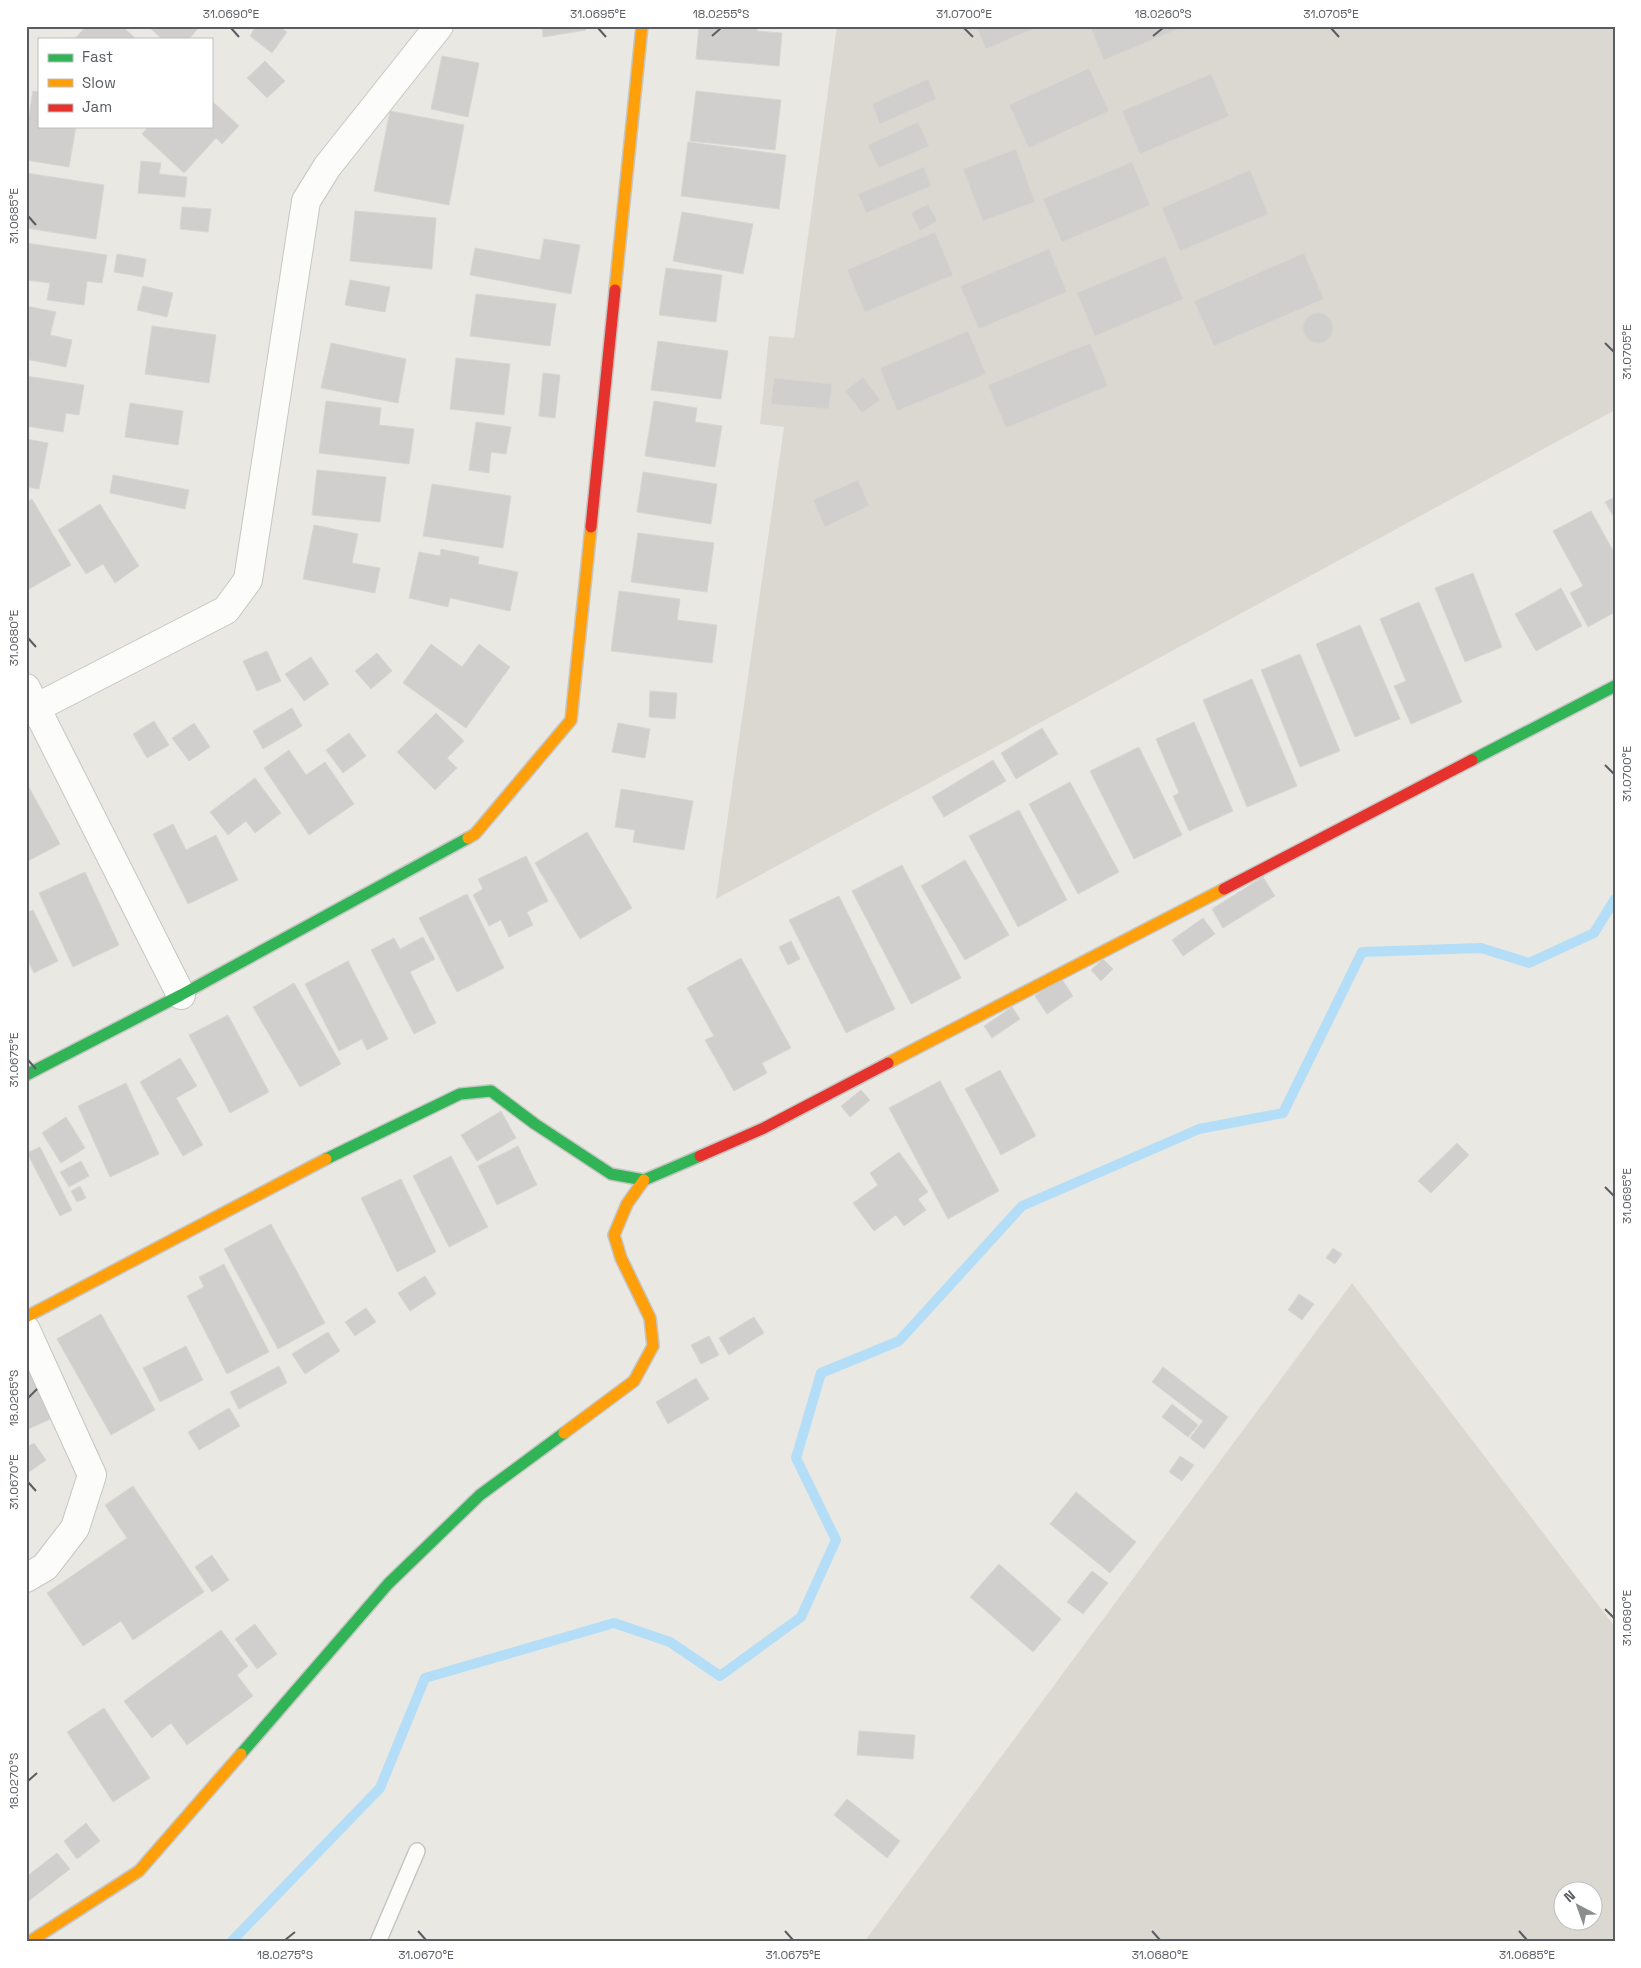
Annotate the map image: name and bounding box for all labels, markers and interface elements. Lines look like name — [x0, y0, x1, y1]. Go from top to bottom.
text: 31.0690°E — [203, 6, 259, 22]
text: 31.0695°E — [570, 6, 626, 22]
text: 18.0255°S — [693, 6, 749, 22]
text: 31.0700°E — [936, 6, 992, 22]
text: 18.0260°S — [1134, 6, 1192, 22]
text: 31.0705°E — [1303, 6, 1359, 22]
legend — [38, 38, 212, 128]
text: Fast — [82, 47, 113, 66]
text: Slow — [82, 73, 116, 92]
text: Jam — [82, 97, 112, 116]
text: 31.0685°E — [6, 188, 22, 244]
text: 31.0705°E — [1619, 324, 1635, 380]
text: 31.0680°E — [6, 610, 22, 666]
text: 31.0700°E — [1619, 746, 1635, 802]
text: 31.0675°E — [6, 1032, 22, 1088]
text: 31.0695°E — [1619, 1168, 1635, 1224]
text: 18.0265°S — [6, 1370, 22, 1426]
text: 31.0670°E — [6, 1454, 22, 1510]
text: 31.0690°E — [1619, 1590, 1635, 1646]
text: 18.0270°S — [6, 1753, 22, 1809]
north arrow — [1554, 1880, 1604, 1930]
text: N — [1560, 1886, 1579, 1906]
text: 18.0275°S — [257, 1947, 313, 1963]
text: 31.0670°E — [398, 1947, 454, 1963]
text: 31.0675°E — [765, 1947, 821, 1963]
text: 31.0680°E — [1132, 1947, 1188, 1963]
text: 31.0685°E — [1499, 1947, 1555, 1963]

